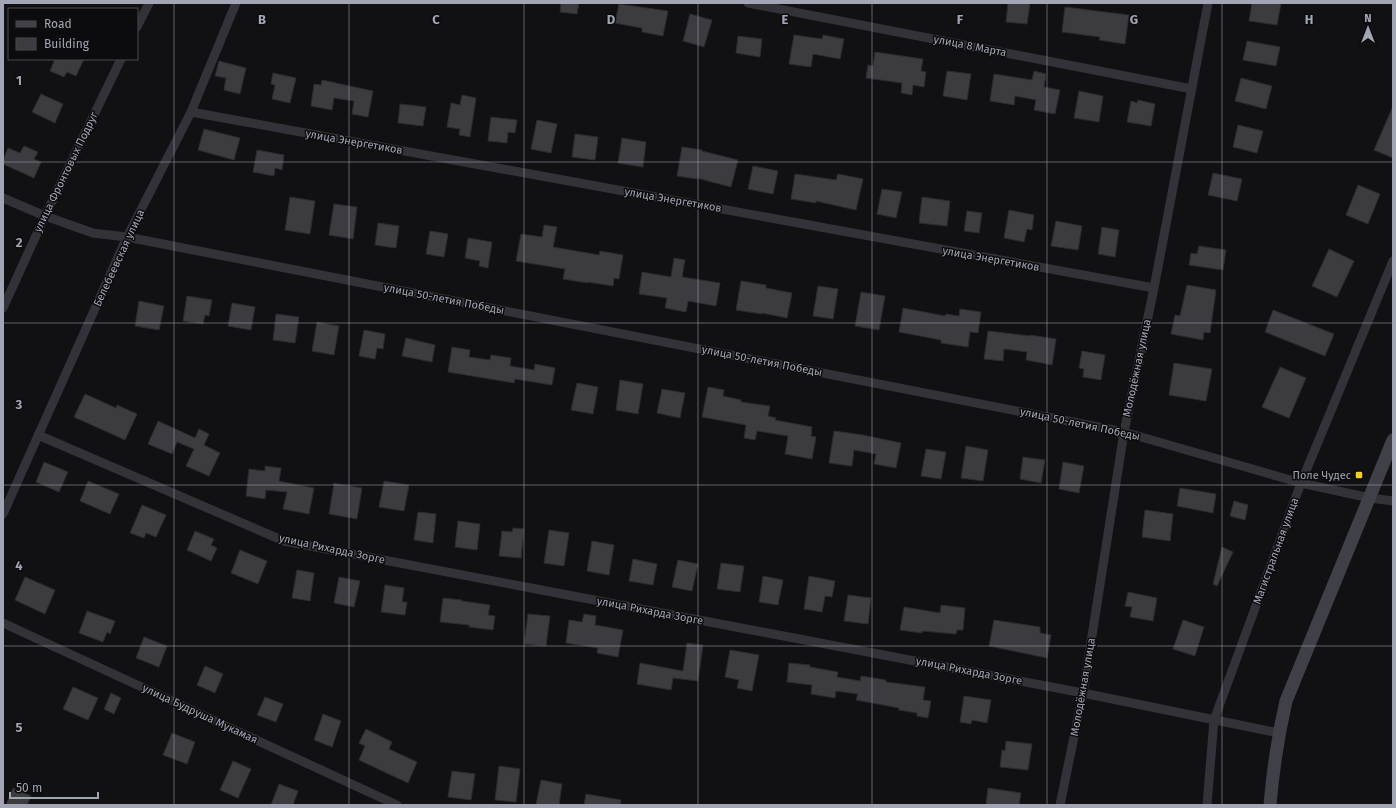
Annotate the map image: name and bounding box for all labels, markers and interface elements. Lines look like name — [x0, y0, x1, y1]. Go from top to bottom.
legend — [8, 8, 138, 60]
north arrow — [1348, 8, 1388, 48]
text: B — [258, 12, 266, 27]
text: C — [432, 12, 440, 27]
text: D — [607, 12, 616, 27]
text: E — [782, 12, 789, 27]
text: F — [957, 12, 964, 27]
text: G — [1130, 12, 1138, 27]
text: H — [1305, 12, 1313, 27]
text: N — [1364, 12, 1372, 25]
text: Road — [44, 17, 72, 31]
street label: улица 8 Марта — [933, 33, 1007, 59]
text: Building — [44, 37, 90, 51]
text: 1 — [16, 73, 22, 88]
street label: улица Фронтовых Подруг — [31, 109, 101, 234]
street label: улица Энергетиков — [304, 127, 404, 157]
street label: улица Энергетиков — [623, 185, 723, 215]
street label: Белебеевская улица — [91, 207, 147, 309]
text: 2 — [16, 235, 23, 250]
street label: улица Энергетиков — [941, 244, 1041, 274]
street label: улица 50-летия Победы — [383, 281, 505, 317]
street label: Молодёжная улица — [1120, 318, 1154, 418]
street label: улица 50-летия Победы — [701, 343, 823, 379]
text: 3 — [15, 397, 23, 412]
street label: улица 50-летия Победы — [1019, 405, 1141, 443]
place label: Поле Чудес — [1293, 469, 1351, 482]
marker: Поле Чудес — [1354, 470, 1364, 480]
street label: Магистральная улица — [1251, 496, 1301, 606]
street label: улица Рихарда Зорге — [278, 531, 386, 567]
text: 4 — [15, 558, 23, 573]
street label: улица Рихарда Зорге — [596, 594, 704, 628]
street label: Молодёжная улица — [1068, 637, 1098, 737]
street label: улица Рихарда Зорге — [915, 654, 1023, 688]
street label: улица Будруша Мукамая — [140, 682, 260, 746]
text: 5 — [16, 720, 23, 735]
scale bar — [10, 774, 98, 800]
text: 50 m — [16, 781, 42, 795]

